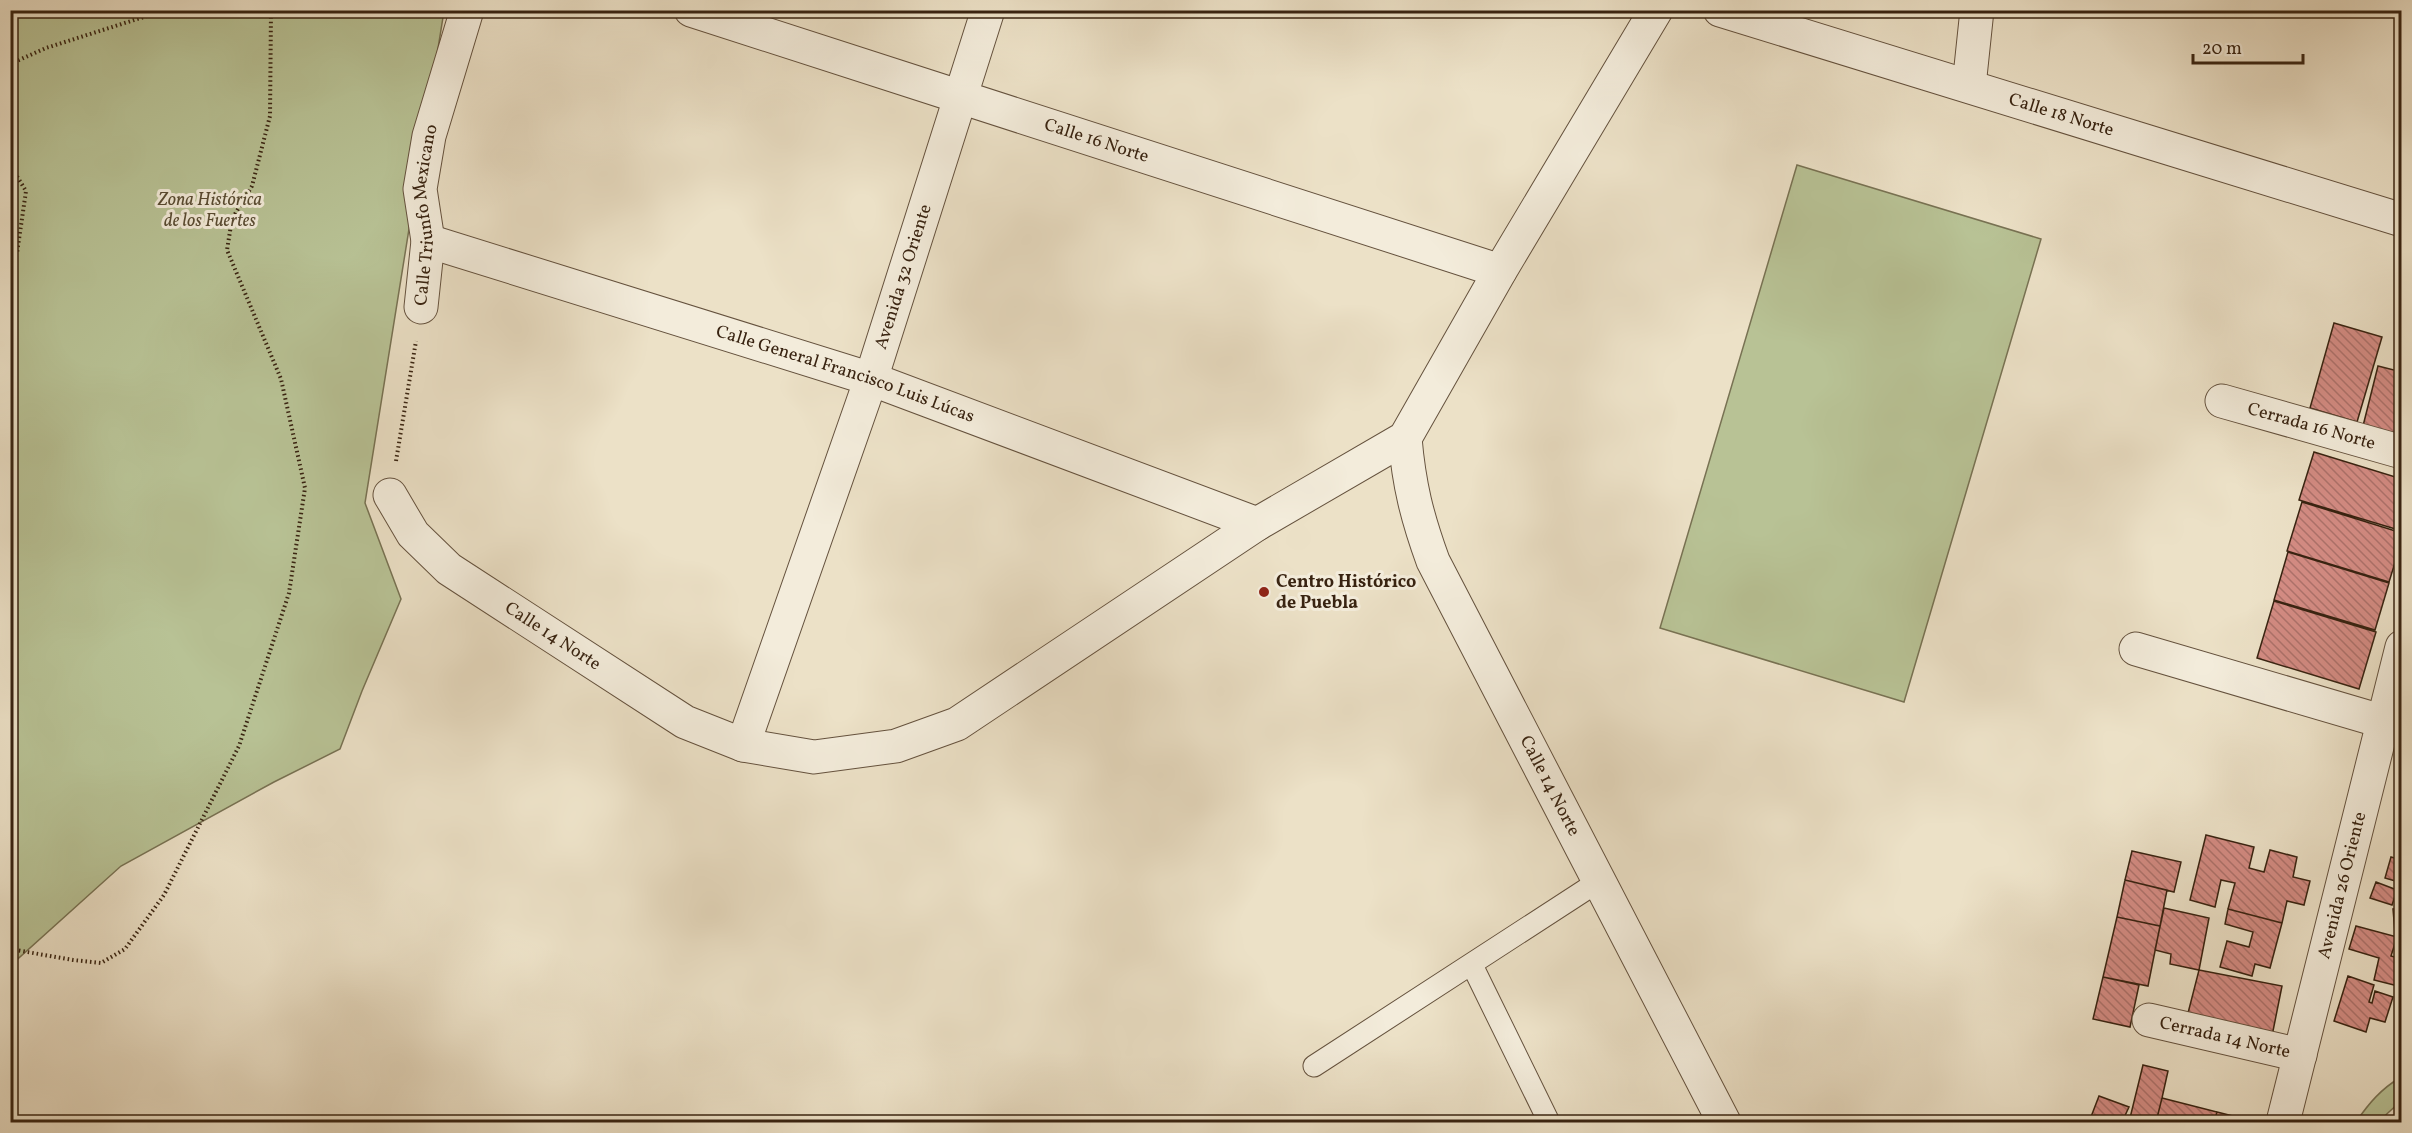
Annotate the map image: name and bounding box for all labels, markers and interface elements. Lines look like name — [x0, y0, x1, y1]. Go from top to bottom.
scale bar — [2193, 27, 2302, 65]
text: 20 m — [2202, 37, 2242, 62]
street label: Calle 18 Norte — [2006, 87, 2117, 143]
street label: Calle 16 Norte — [1041, 112, 1152, 169]
street label: Calle Triunfo Mexicano — [407, 121, 444, 307]
park label: Zona Histórica de los Fuertes — [157, 188, 262, 234]
street label: Avenida 32 Oriente — [869, 201, 938, 353]
street label: Calle General Francisco Luis Lúcas — [713, 319, 978, 429]
street label: Cerrada 16 Norte — [2245, 396, 2378, 456]
place label: Centro Histórico de Puebla — [1276, 570, 1416, 616]
marker: Centro Histórico de Puebla — [1257, 585, 1271, 599]
street label: Calle 14 Norte — [500, 596, 606, 677]
street label: Calle 14 Norte — [1513, 731, 1586, 841]
street label: Avenida 26 Oriente — [2312, 809, 2373, 962]
street label: Cerrada 14 Norte — [2157, 1010, 2293, 1065]

